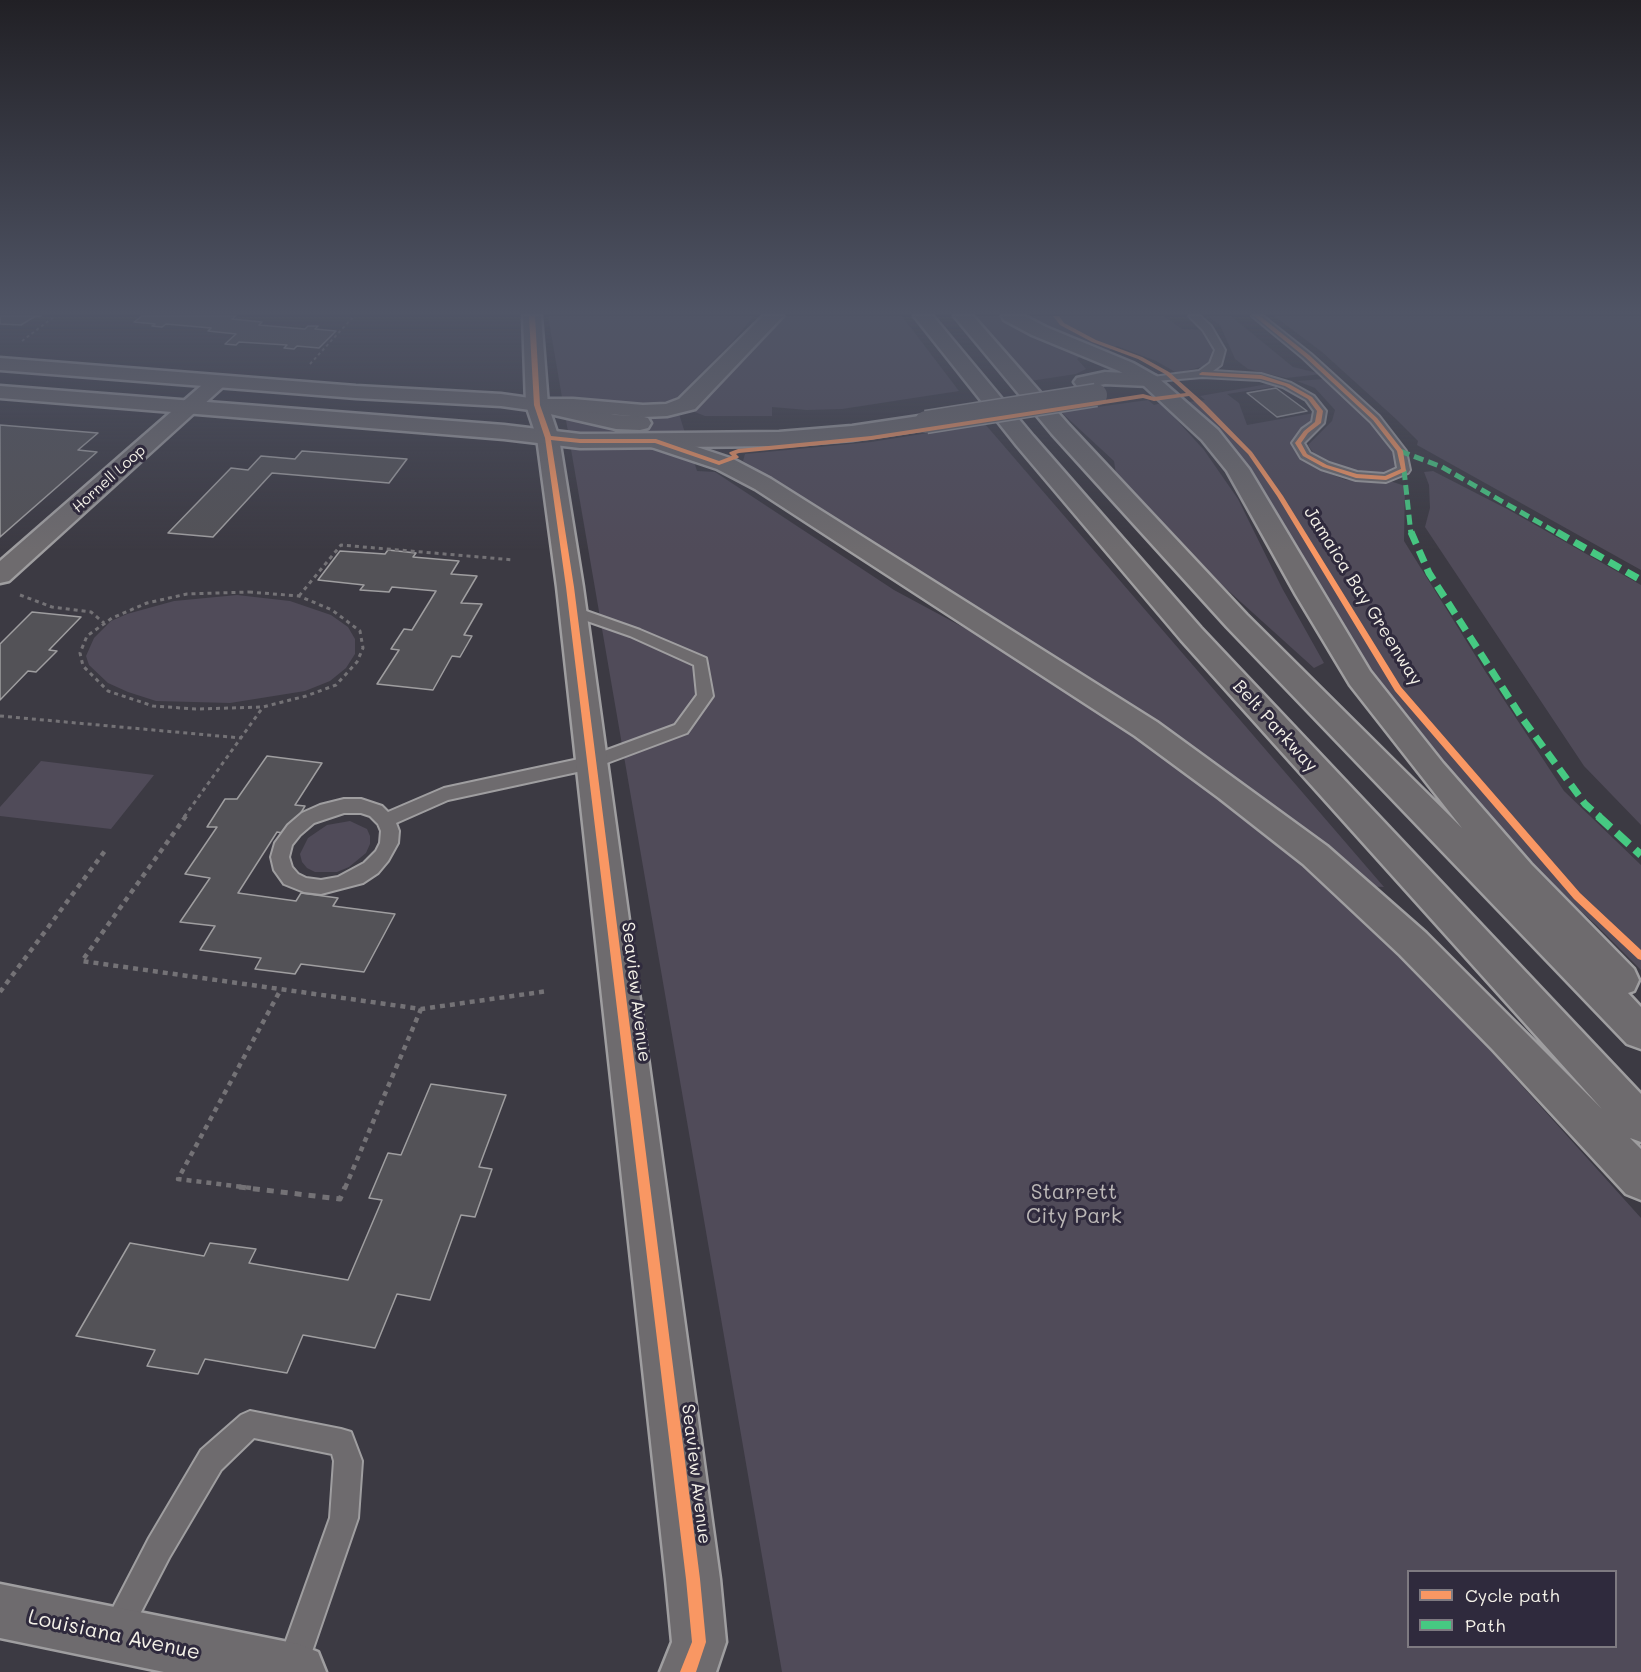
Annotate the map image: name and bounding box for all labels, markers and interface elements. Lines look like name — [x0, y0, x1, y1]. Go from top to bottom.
street label: Hornell Loop — [69, 442, 149, 516]
street label: Jamaica Bay Greenway — [1299, 503, 1427, 689]
street label: Belt Parkway — [1228, 676, 1322, 776]
street label: Seaview Avenue — [617, 921, 655, 1063]
park label: Starrett City Park — [1026, 1180, 1122, 1230]
street label: Seaview Avenue — [677, 1403, 715, 1545]
legend — [1407, 1570, 1617, 1648]
text: Cycle path — [1465, 1583, 1560, 1607]
street label: Louisiana Avenue — [26, 1604, 202, 1666]
text: Path — [1465, 1613, 1505, 1637]

